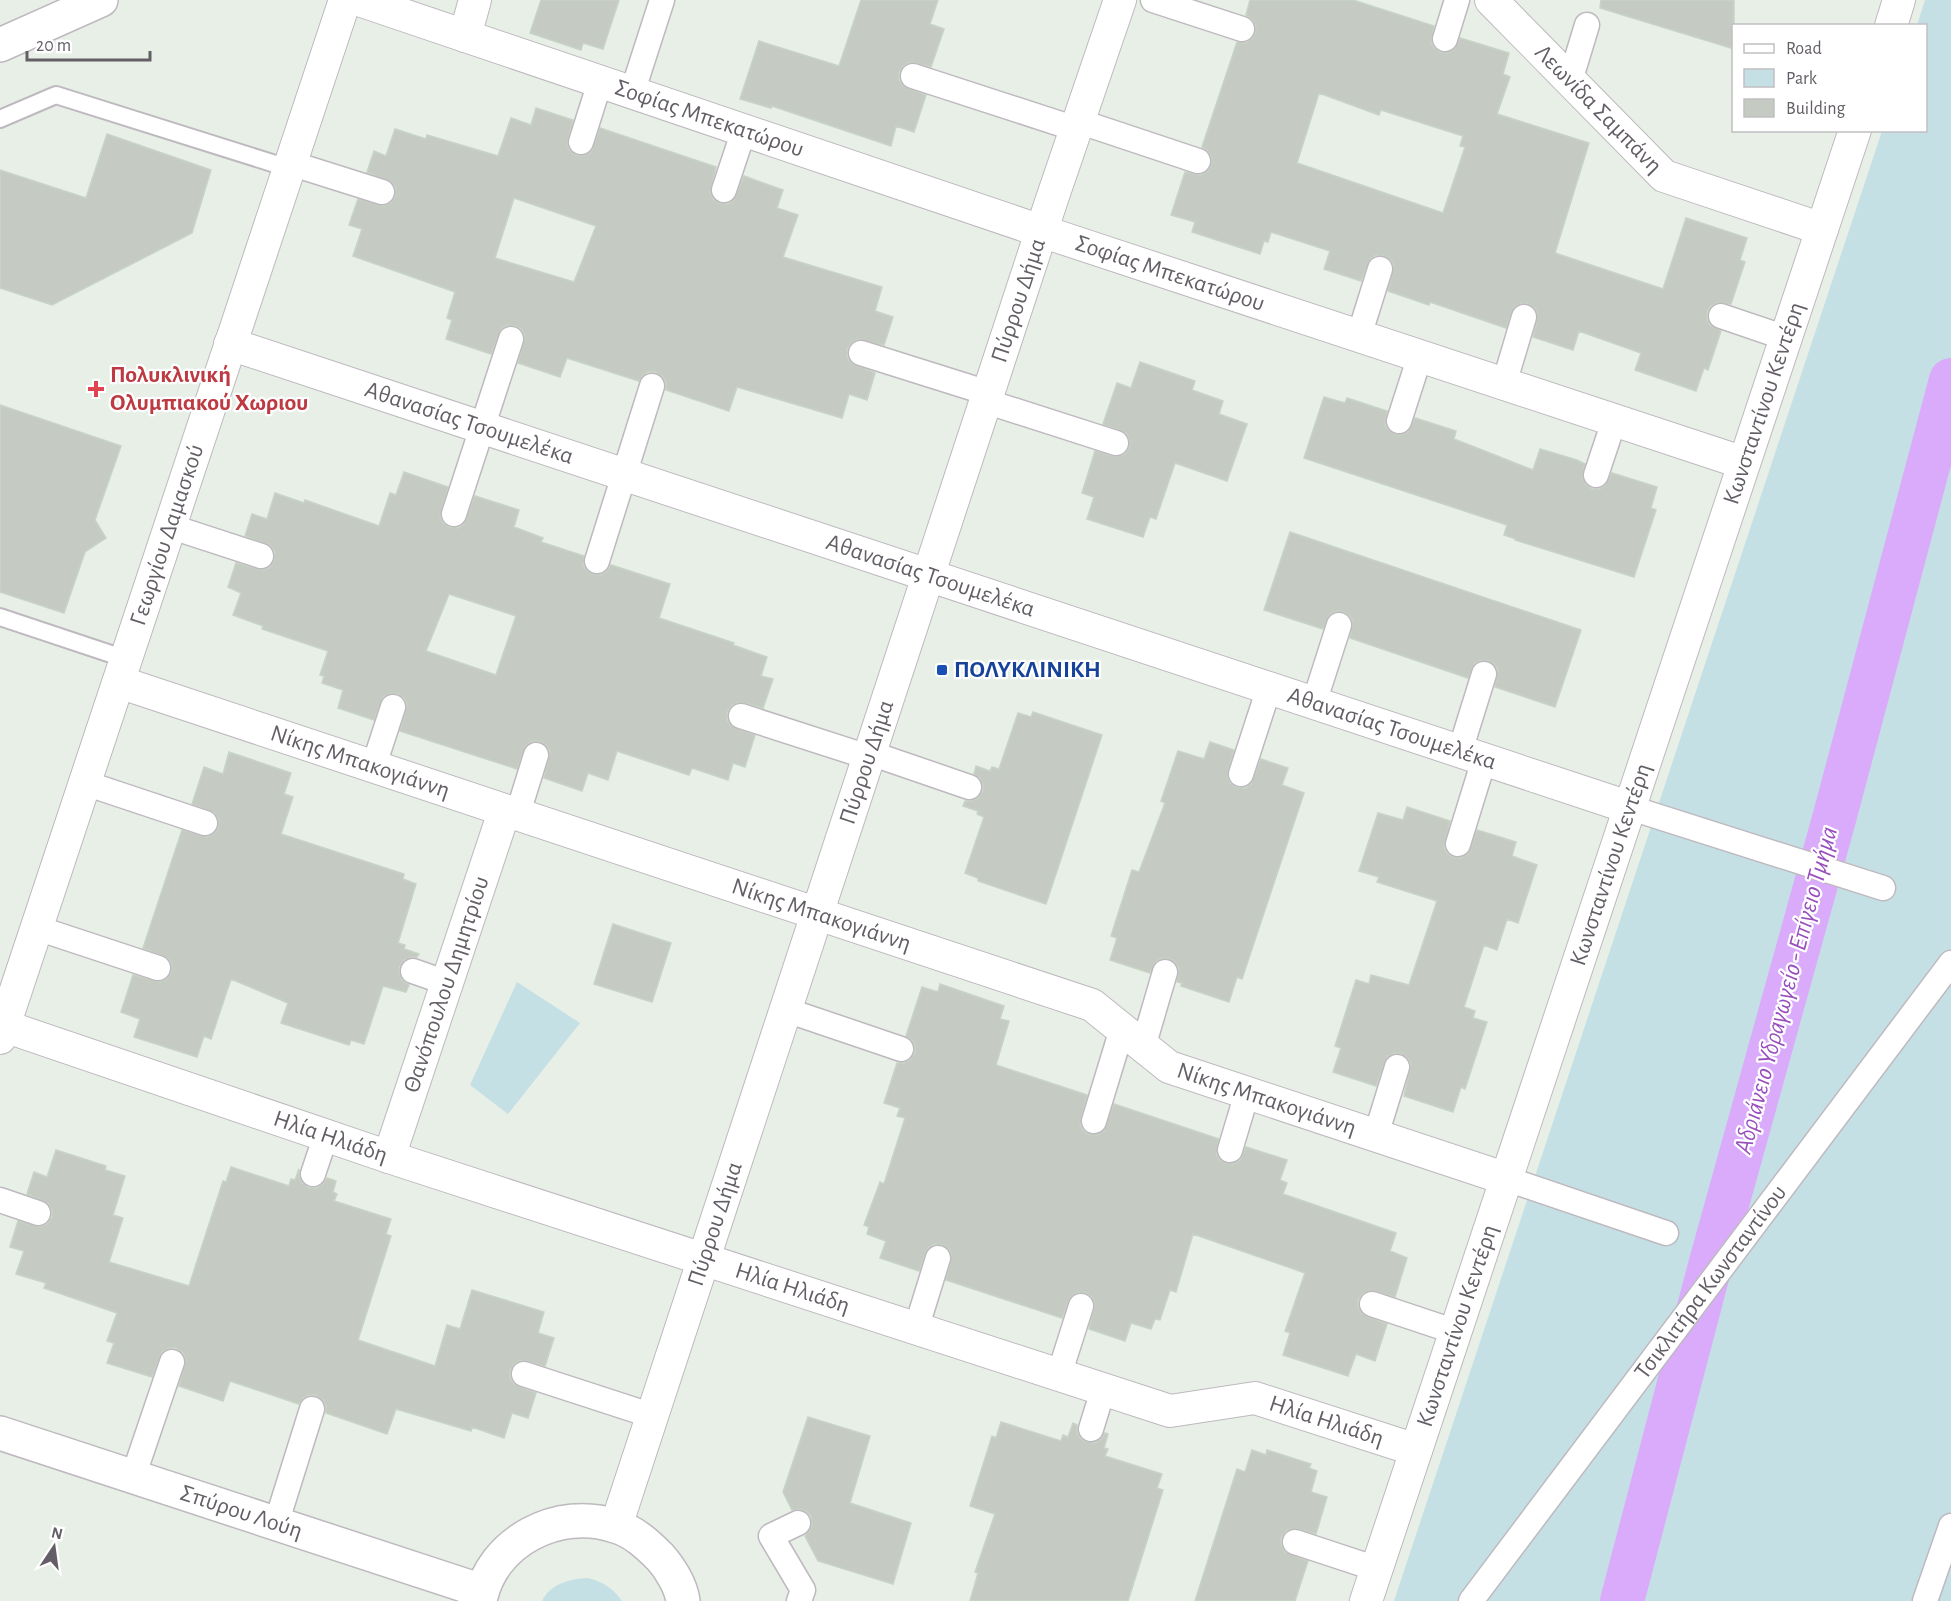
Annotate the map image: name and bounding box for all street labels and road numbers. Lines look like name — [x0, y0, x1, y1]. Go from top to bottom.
street label: Λεωνίδα Σαμπάνη — [1530, 40, 1666, 178]
street label: Σοφίας Μπεκατώρου — [612, 76, 807, 162]
street label: Σοφίας Μπεκατώρου — [1072, 231, 1268, 316]
street label: Πύρρου Δήμα — [987, 235, 1050, 366]
street label: Κωνσταντίνου Κεντέρη — [1719, 299, 1809, 508]
street label: Αθανασίας Τσουμελέκα — [362, 378, 577, 469]
street label: Γεωργίου Δαμασκού — [126, 441, 208, 629]
street label: Αθανασίας Τσουμελέκα — [823, 530, 1038, 622]
street label: Αθανασίας Τσουμελέκα — [1285, 683, 1499, 775]
street label: Πύρρου Δήμα — [835, 697, 899, 827]
street label: Νίκης Μπακογιάννη — [267, 721, 453, 803]
street label: Κωνσταντίνου Κεντέρη — [1566, 760, 1656, 969]
street label: Θανόπουλου Δημητρίου — [399, 873, 494, 1096]
street label: Νίκης Μπακογιάννη — [729, 874, 914, 956]
street label: Νίκης Μπακογιάννη — [1174, 1059, 1359, 1140]
street label: Ηλία Ηλιάδη — [271, 1107, 391, 1168]
street label: Πύρρου Δήμα — [684, 1159, 747, 1289]
street label: Τσικλιτήρα Κωνσταντίνου — [1630, 1181, 1791, 1384]
street label: Κωνσταντίνου Κεντέρη — [1413, 1222, 1502, 1430]
street label: Ηλία Ηλιάδη — [732, 1258, 853, 1318]
street label: Ηλία Ηλιάδη — [1266, 1391, 1387, 1451]
street label: Σπύρου Λούη — [177, 1481, 305, 1543]

